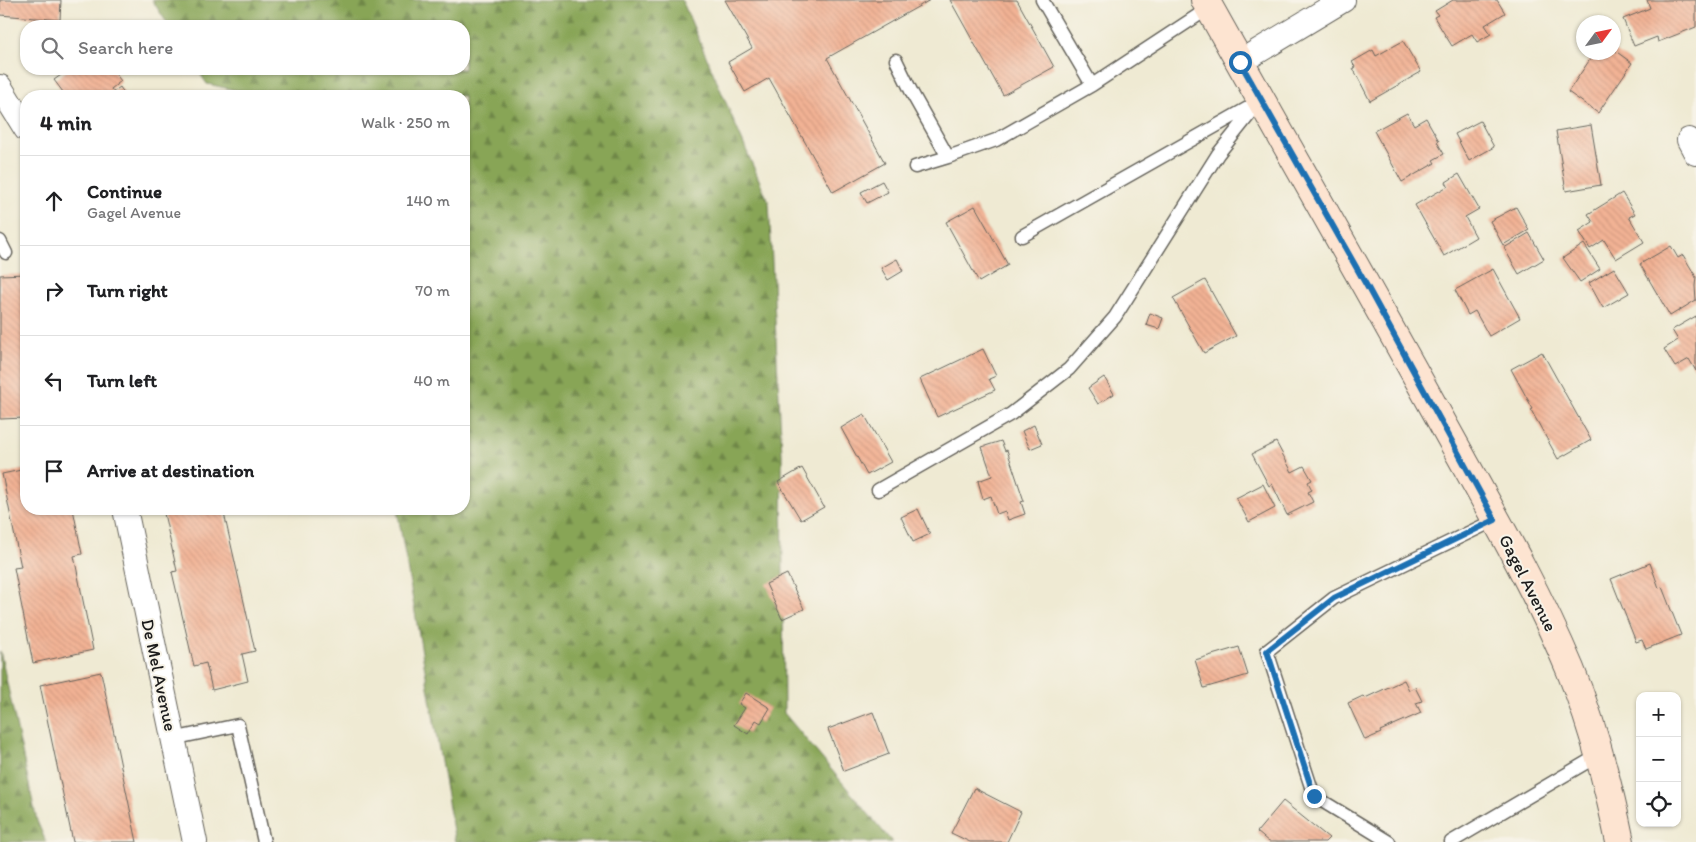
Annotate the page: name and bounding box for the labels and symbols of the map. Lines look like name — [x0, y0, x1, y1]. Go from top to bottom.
north arrow — [1576, 15, 1621, 60]
route start — [1229, 51, 1252, 74]
street label: Gagel Avenue — [1494, 531, 1562, 635]
street label: De Mel Avenue — [136, 617, 182, 733]
route end — [1303, 785, 1326, 808]

